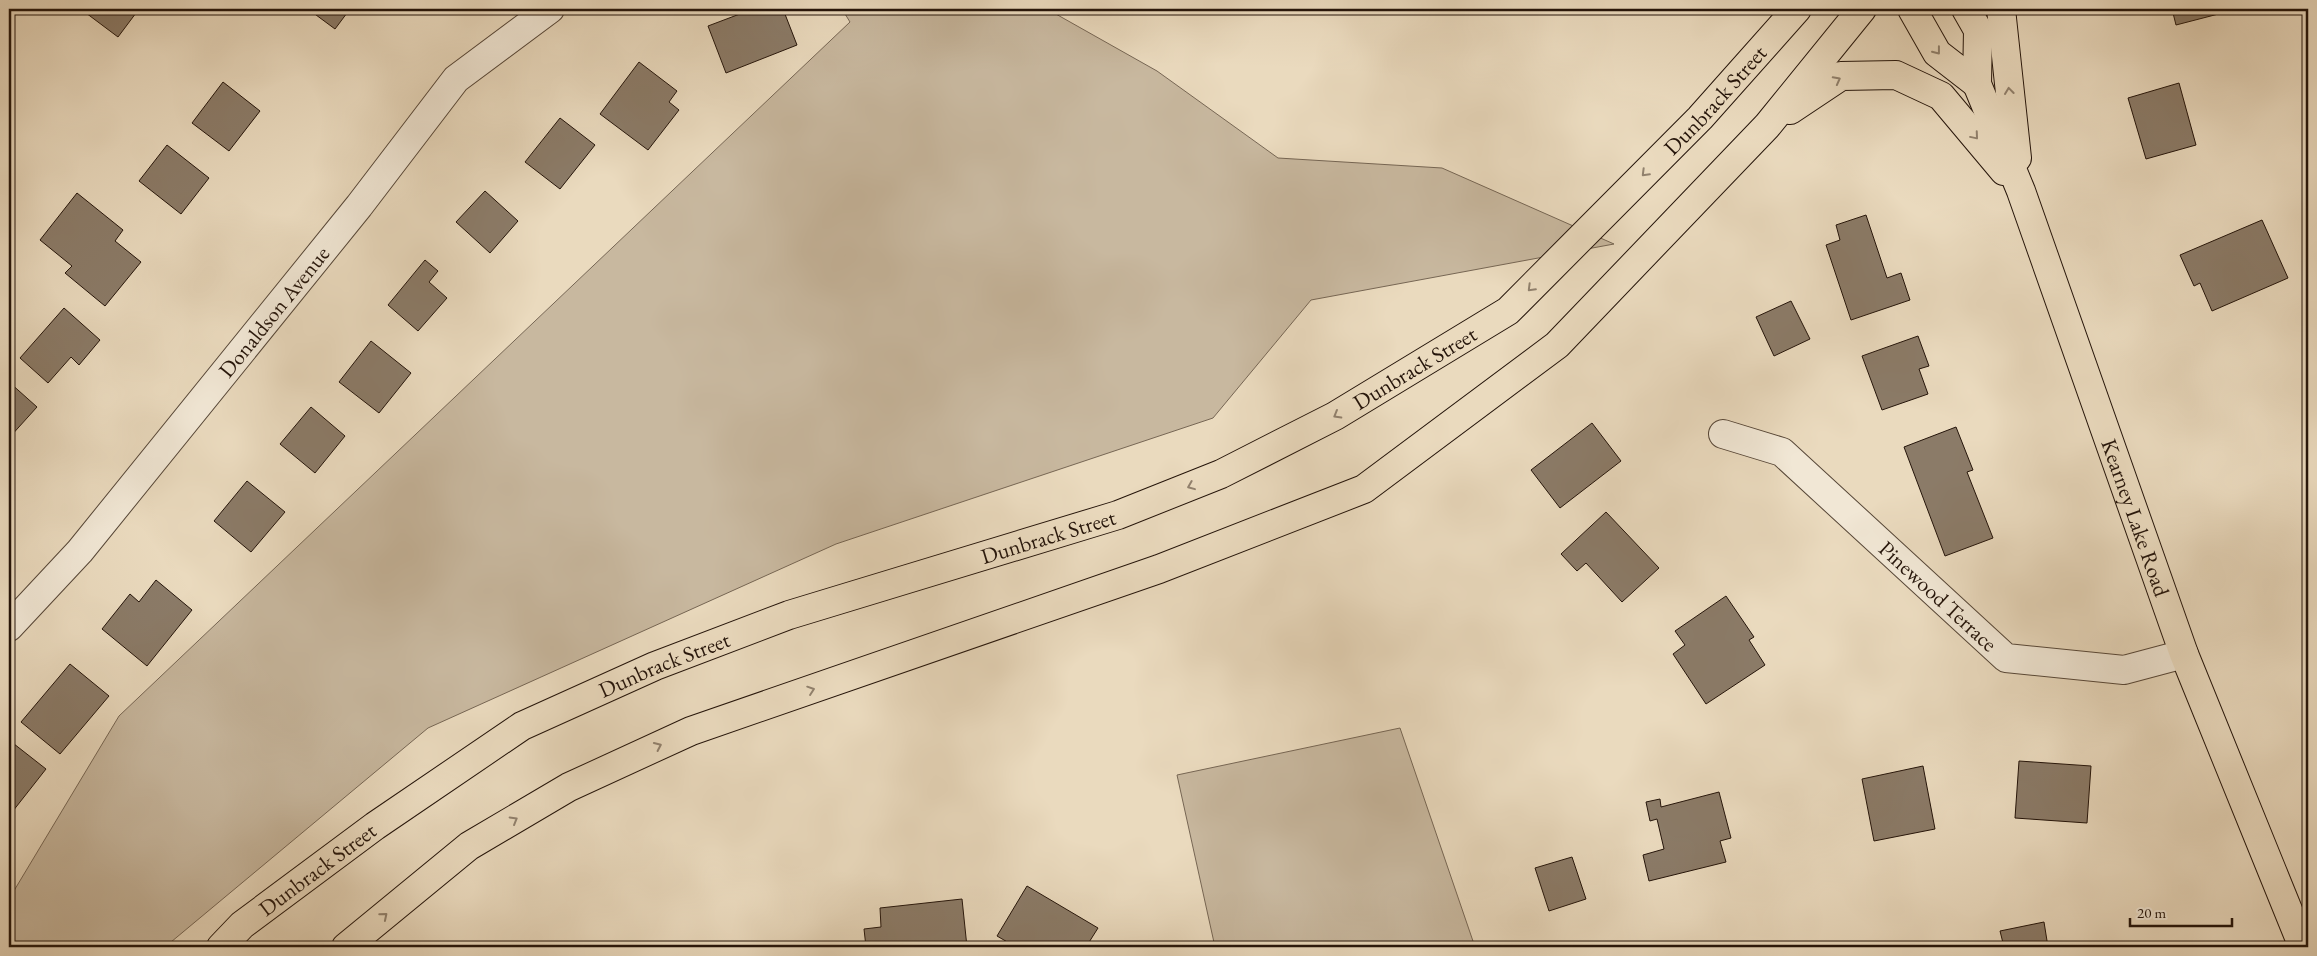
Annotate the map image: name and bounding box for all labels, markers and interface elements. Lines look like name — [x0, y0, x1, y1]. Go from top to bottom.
street label: Dunbrack Street — [1657, 39, 1773, 161]
one-way arrow — [1931, 45, 1940, 54]
one-way arrow — [1831, 76, 1840, 86]
one-way arrow — [2004, 87, 2015, 95]
one-way arrow — [1969, 130, 1977, 139]
one-way arrow — [1642, 167, 1651, 176]
street label: Donaldson Avenue — [212, 240, 336, 384]
one-way arrow — [1527, 283, 1536, 292]
street label: Dunbrack Street — [1348, 320, 1482, 417]
one-way arrow — [1333, 409, 1342, 419]
street label: Kearney Lake Road — [2094, 435, 2177, 601]
one-way arrow — [1187, 480, 1195, 490]
street label: Dunbrack Street — [977, 503, 1119, 571]
street label: Pinewood Terrace — [1872, 534, 2004, 658]
street label: Dunbrack Street — [594, 625, 734, 705]
one-way arrow — [806, 686, 814, 696]
one-way arrow — [653, 742, 662, 752]
street label: Dunbrack Street — [253, 816, 382, 923]
one-way arrow — [508, 816, 517, 826]
scale bar — [2130, 896, 2232, 928]
text: 20 m — [2137, 903, 2166, 922]
one-way arrow — [378, 913, 387, 922]

